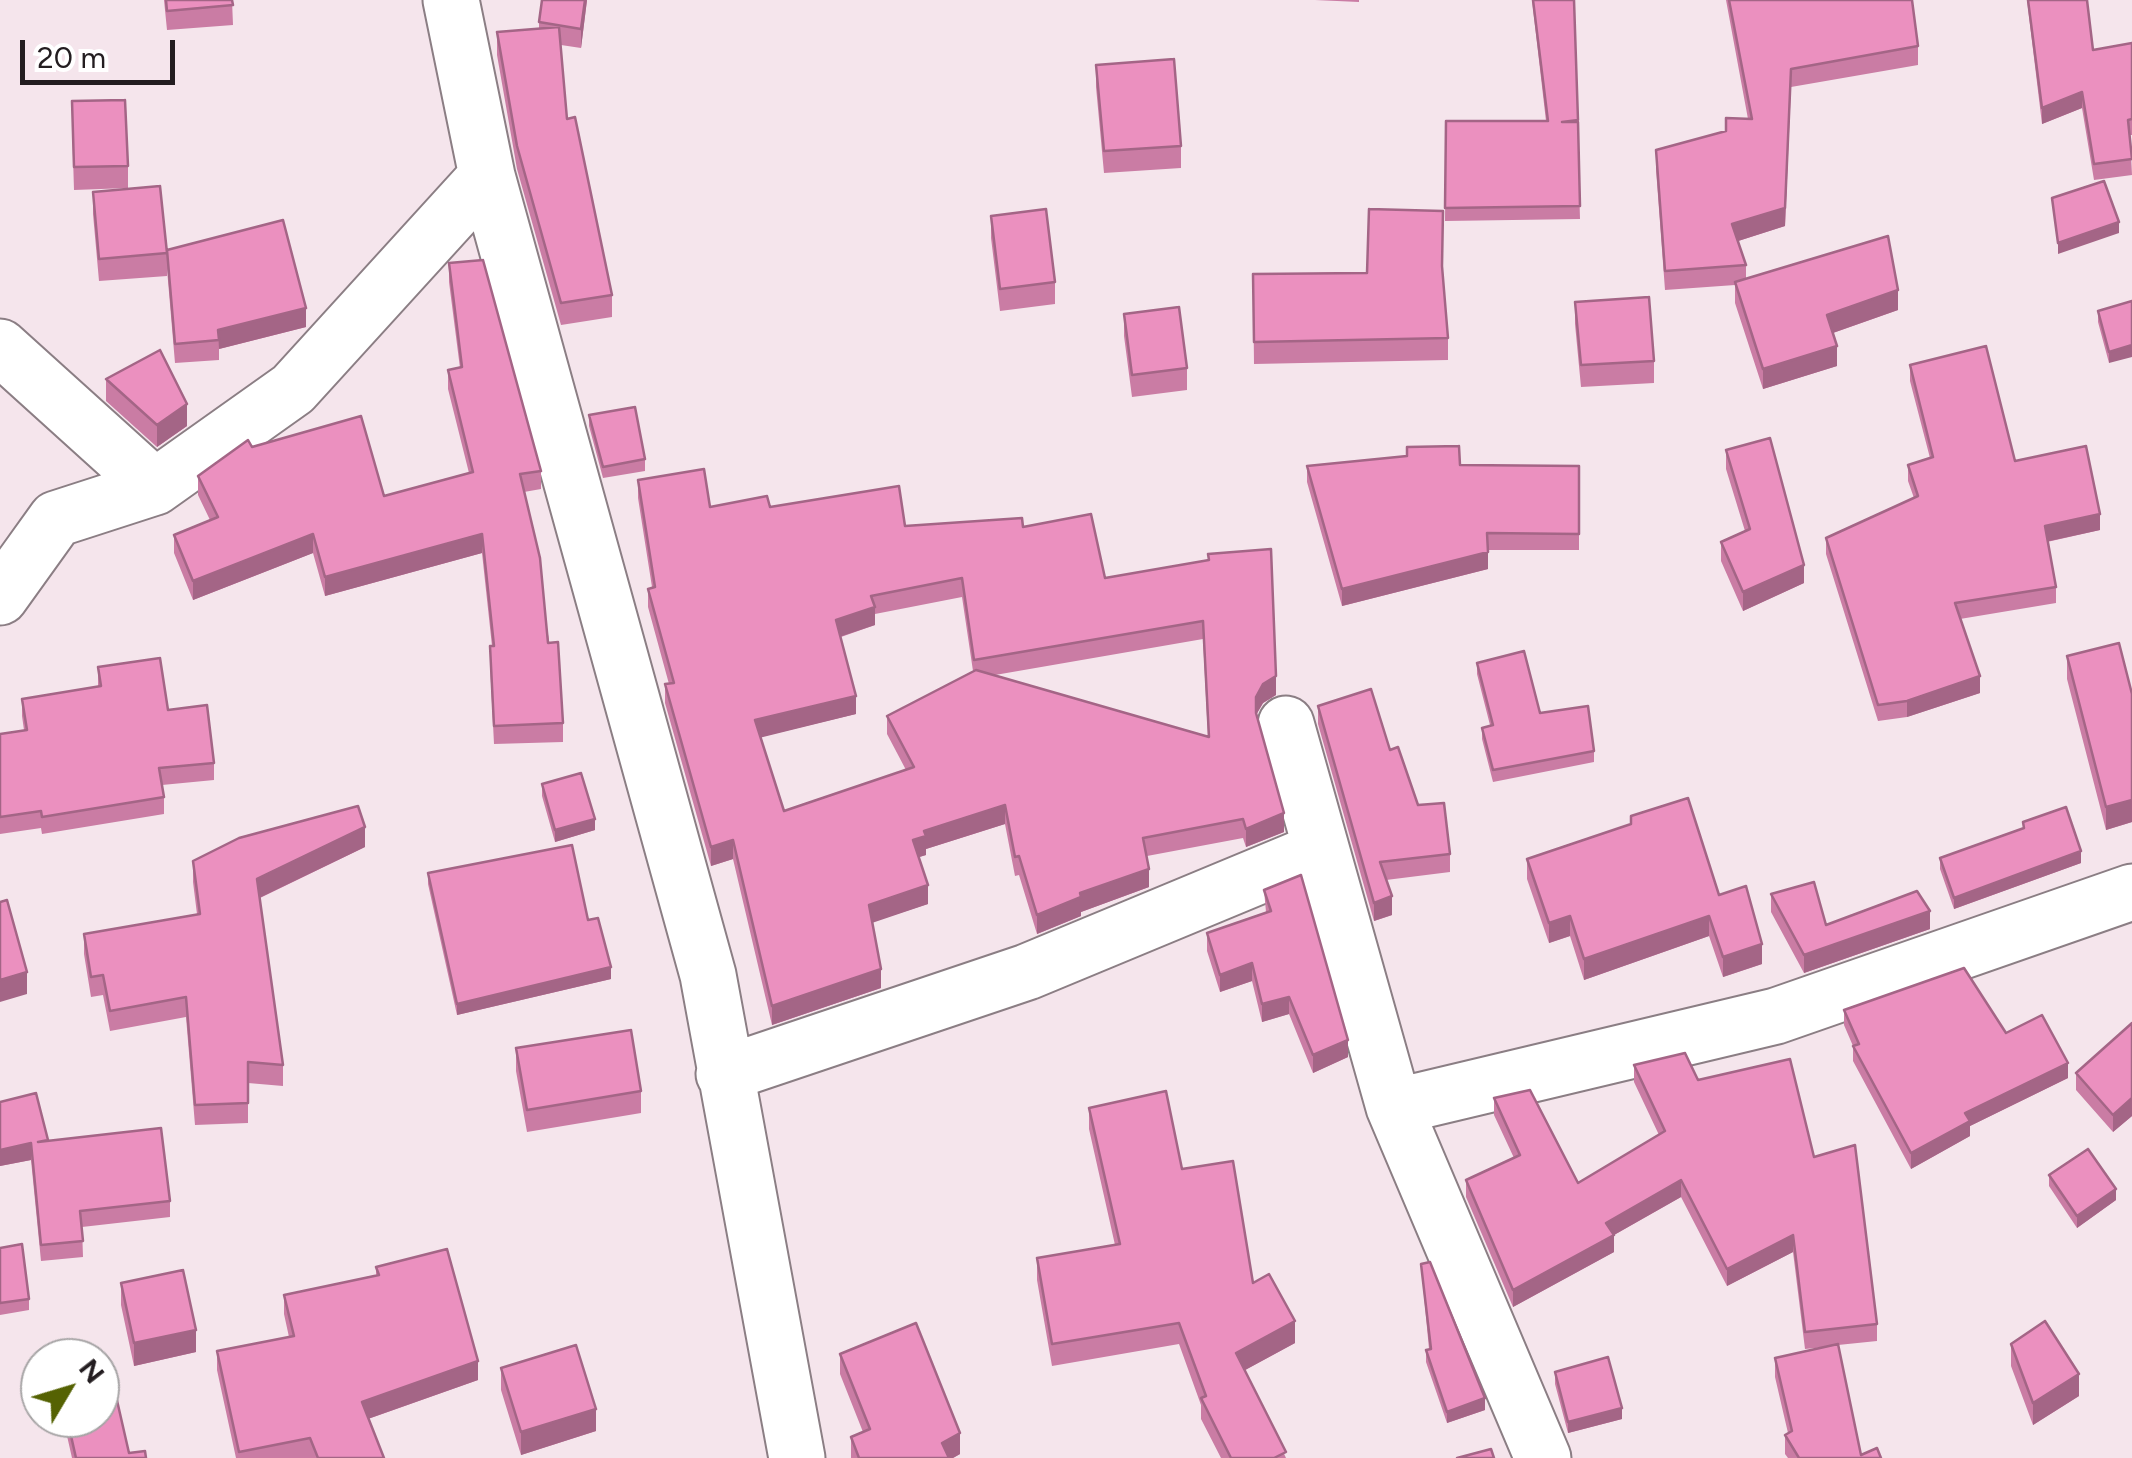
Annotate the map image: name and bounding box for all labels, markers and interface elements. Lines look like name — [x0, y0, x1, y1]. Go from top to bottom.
scale bar — [25, 20, 180, 82]
text: 20 m — [37, 39, 106, 76]
north arrow — [20, 1338, 120, 1438]
text: N — [72, 1352, 112, 1390]

